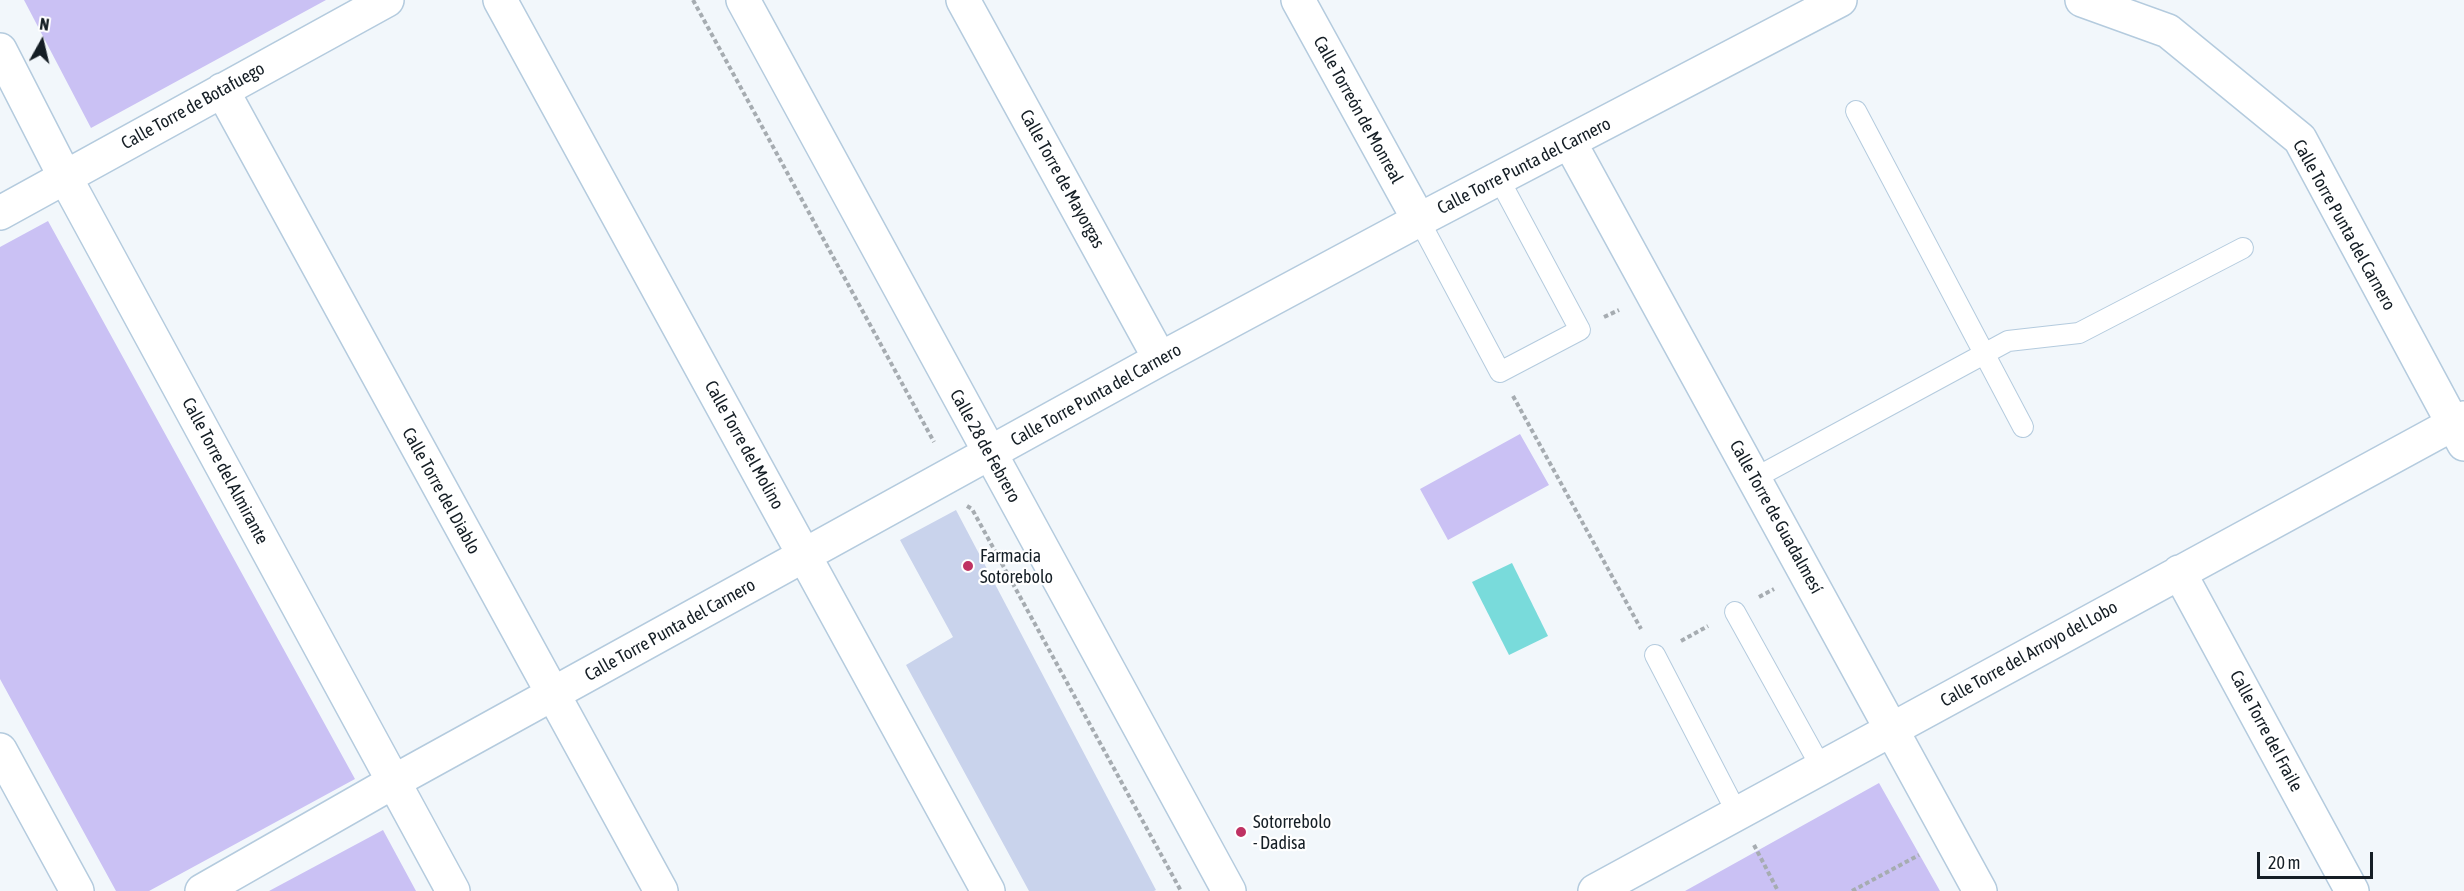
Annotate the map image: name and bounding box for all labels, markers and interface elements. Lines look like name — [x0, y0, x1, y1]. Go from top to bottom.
north arrow — [12, 12, 72, 72]
text: N — [39, 15, 50, 34]
street label: Calle Torreón de Monreal — [1309, 33, 1407, 187]
street label: Calle Torre de Botafuego — [118, 58, 268, 154]
street label: Calle Torre de Mayorgas — [1015, 106, 1109, 252]
street label: Calle Torre Punta del Carnero — [1434, 113, 1614, 219]
street label: Calle Torre Punta del Carnero — [2288, 136, 2400, 314]
street label: Calle Torre Punta del Carnero — [1007, 339, 1185, 451]
street label: Calle Torre del Molino — [700, 377, 788, 513]
street label: Calle 28 de Febrero — [945, 386, 1025, 506]
street label: Calle Torre del Almirante — [177, 394, 273, 548]
street label: Calle Torre del Diablo — [397, 424, 485, 558]
street label: Calle Torre de Guadalmesí — [1725, 437, 1827, 597]
place label: Farmacia Sotorebolo — [980, 545, 1053, 588]
marker: Farmacia Sotorebolo — [961, 559, 975, 573]
street label: Calle Torre Punta del Carnero — [581, 574, 759, 686]
street label: Calle Torre del Arroyo del Lobo — [1937, 596, 2121, 712]
street label: Calle Torre del Fraile — [2225, 667, 2307, 795]
place label: Sotorrebolo - Dadisa — [1253, 811, 1331, 854]
marker: Sotorrebolo - Dadisa — [1234, 825, 1248, 839]
scale bar — [2260, 840, 2376, 878]
text: 20 m — [2268, 852, 2300, 873]

